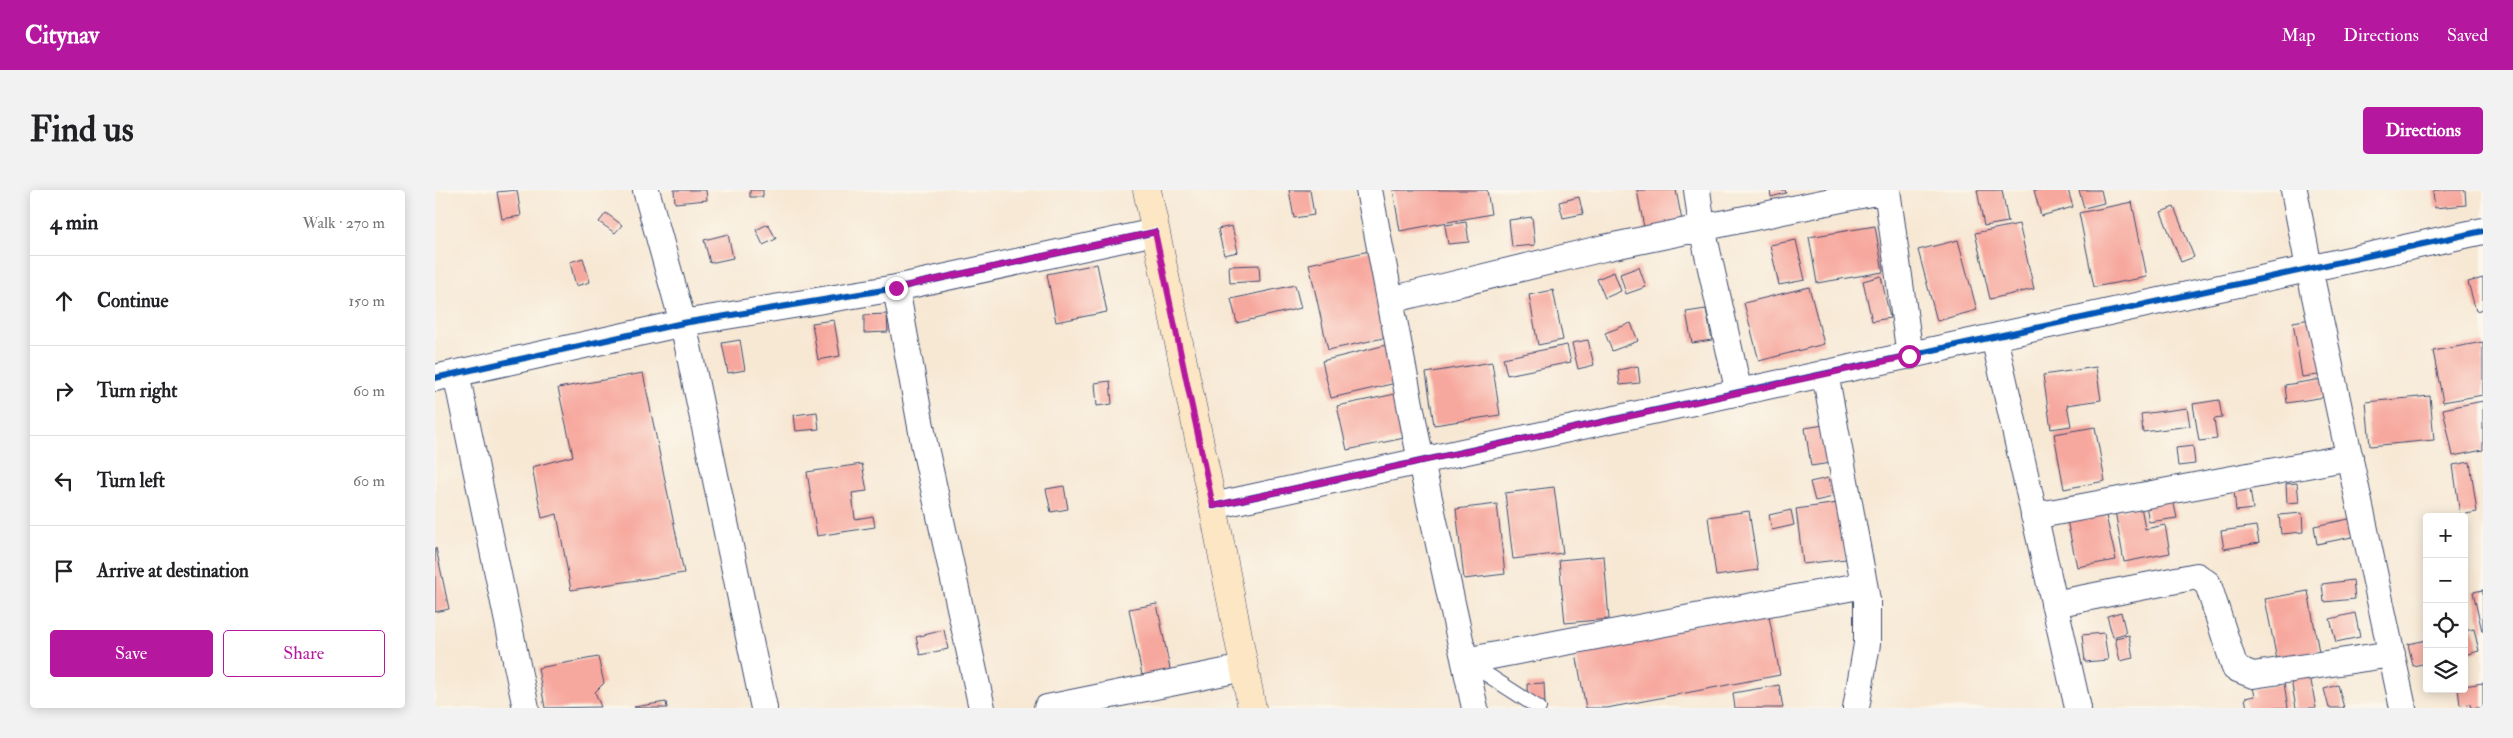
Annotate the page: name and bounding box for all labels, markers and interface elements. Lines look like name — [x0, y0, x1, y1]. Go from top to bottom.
text: Citynav — [25, 20, 99, 51]
text: Map — [2282, 24, 2315, 47]
text: Directions — [2343, 24, 2419, 47]
text: Saved — [2447, 24, 2488, 47]
button: Directions — [2363, 107, 2483, 154]
text: Find us — [30, 108, 134, 152]
text: 4 min — [50, 209, 98, 236]
text: Walk · 270 m — [303, 213, 385, 233]
route end — [885, 277, 908, 300]
icon: ahead — [50, 287, 78, 315]
text: Continue — [97, 289, 168, 313]
text: 150 m — [348, 291, 385, 311]
route start — [1898, 345, 1921, 368]
icon: right — [50, 377, 78, 405]
text: Turn right — [97, 379, 177, 403]
text: 60 m — [353, 381, 385, 401]
icon: left — [50, 467, 78, 495]
text: Turn left — [97, 469, 165, 493]
text: 60 m — [353, 471, 385, 491]
map controls — [2423, 513, 2468, 693]
button: + — [2423, 513, 2468, 558]
icon: arrive — [50, 557, 78, 585]
button: − — [2423, 558, 2468, 603]
text: Arrive at destination — [97, 559, 249, 583]
button: locate — [2423, 603, 2468, 648]
button: Save — [50, 630, 213, 677]
button: Share — [223, 630, 385, 677]
button: layers — [2423, 648, 2468, 693]

